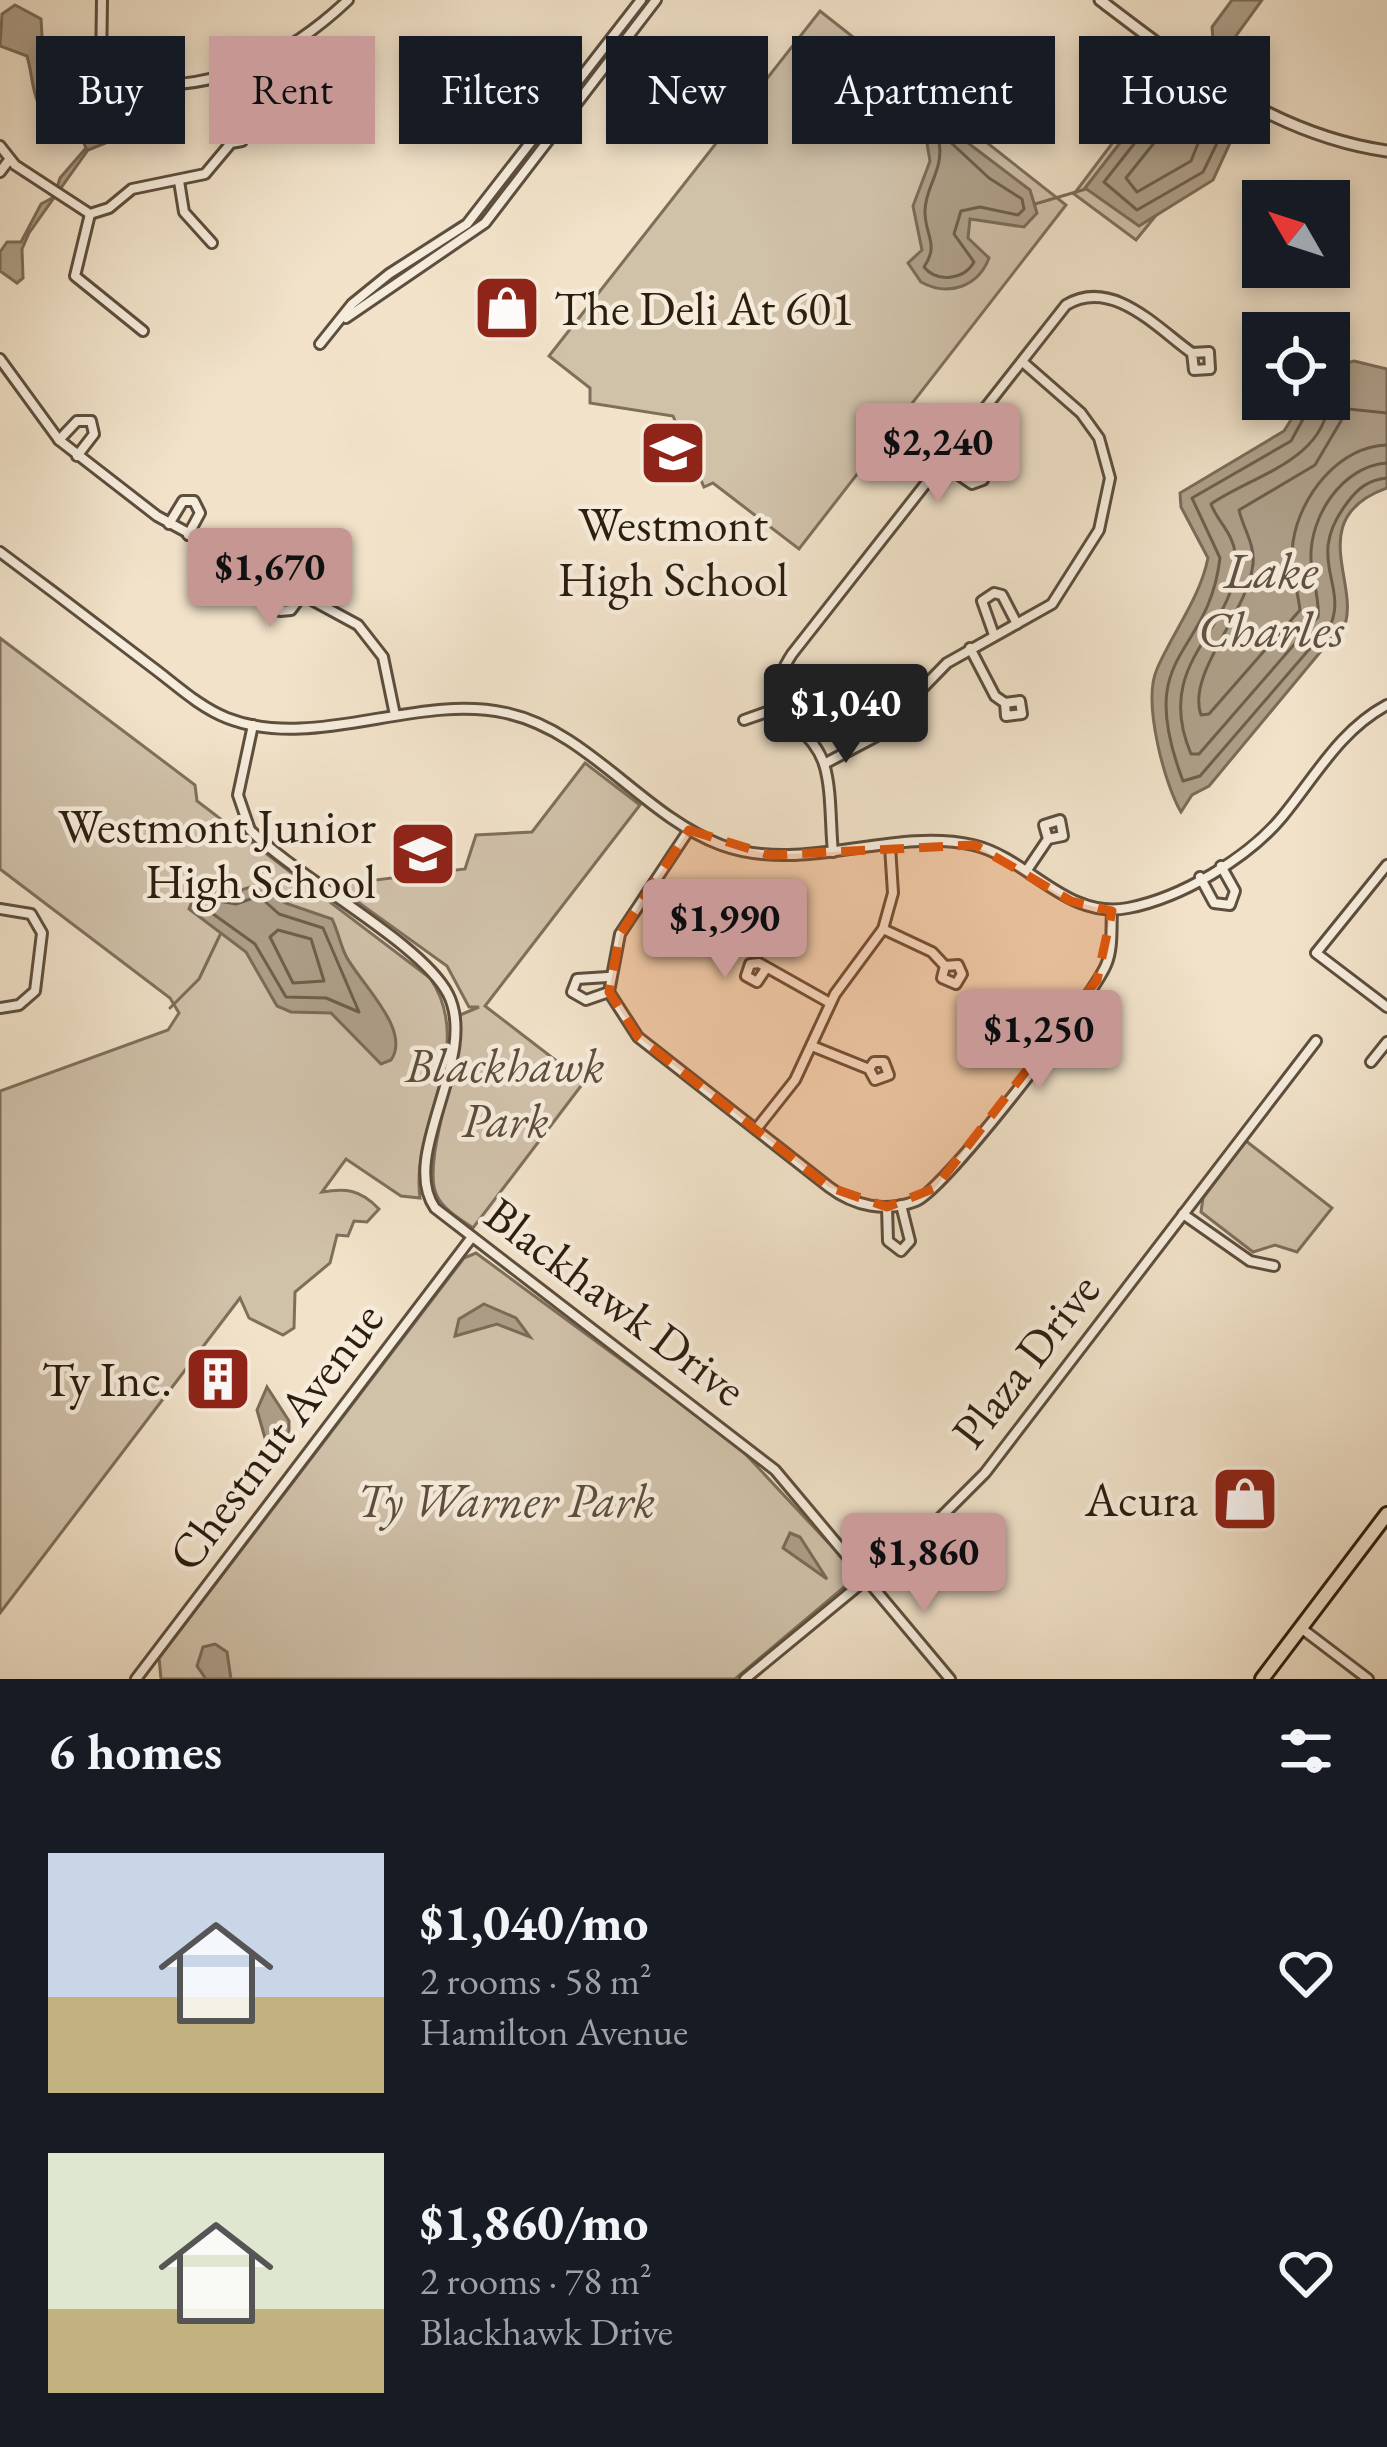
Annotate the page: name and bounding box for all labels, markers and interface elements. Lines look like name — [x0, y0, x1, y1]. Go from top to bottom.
chip: Buy — [36, 36, 185, 144]
chip: Rent — [209, 36, 375, 144]
chip: Filters — [399, 36, 582, 144]
chip: New — [606, 36, 768, 144]
chip: Apartment — [792, 36, 1055, 144]
chip: House — [1079, 36, 1270, 144]
north arrow — [1242, 180, 1350, 288]
map controls — [1242, 180, 1350, 420]
shop icon: The Deli At 601 — [472, 273, 542, 343]
place label: The Deli At 601 — [554, 277, 854, 339]
button: locate — [1242, 312, 1350, 420]
pin: $2,240 — [840, 403, 1036, 505]
text: $2,240 — [883, 416, 993, 467]
school or university icon: Westmont High School — [638, 418, 708, 488]
place label: Westmont High School — [558, 493, 788, 610]
pin: $1,670 — [172, 528, 368, 630]
water label: Lake Charles — [1198, 537, 1345, 662]
text: $1,670 — [215, 541, 325, 592]
pin: $1,040 — [748, 664, 944, 766]
text: $1,040 — [791, 677, 901, 728]
place label: Westmont Junior High School — [58, 795, 376, 912]
school or university icon: Westmont Junior High School — [388, 819, 458, 889]
pin: $1,990 — [627, 879, 823, 981]
text: $1,990 — [670, 892, 780, 943]
pin: $1,250 — [941, 990, 1137, 1092]
text: $1,250 — [984, 1003, 1094, 1054]
park label: Blackhawk Park — [404, 1034, 605, 1151]
street label: Blackhawk Drive — [473, 1183, 759, 1419]
street label: Plaza Drive — [937, 1260, 1113, 1460]
street label: Chestnut Avenue — [154, 1289, 396, 1583]
building icon: Ty Inc. — [183, 1344, 253, 1414]
place label: Ty Inc. — [42, 1348, 172, 1410]
shop icon: Acura — [1210, 1464, 1280, 1534]
place label: Acura — [1084, 1468, 1199, 1530]
park label: Ty Warner Park — [357, 1469, 655, 1531]
pin: $1,860 — [826, 1513, 1022, 1615]
text: $1,860 — [869, 1526, 979, 1577]
text: 6 homes — [48, 1718, 222, 1784]
icon: filters — [1273, 1718, 1339, 1784]
text: $1,040/mo — [420, 1889, 648, 1955]
icon: home — [144, 1901, 288, 2045]
icon: heart — [1273, 1940, 1339, 2006]
text: 2 rooms · 58 m² — [420, 1955, 652, 2006]
text: Hamilton Avenue — [420, 2006, 688, 2057]
text: $1,860/mo — [420, 2189, 648, 2255]
icon: home — [144, 2201, 288, 2345]
icon: heart — [1273, 2240, 1339, 2306]
text: 2 rooms · 78 m² — [420, 2255, 652, 2306]
text: Blackhawk Drive — [420, 2306, 673, 2357]

